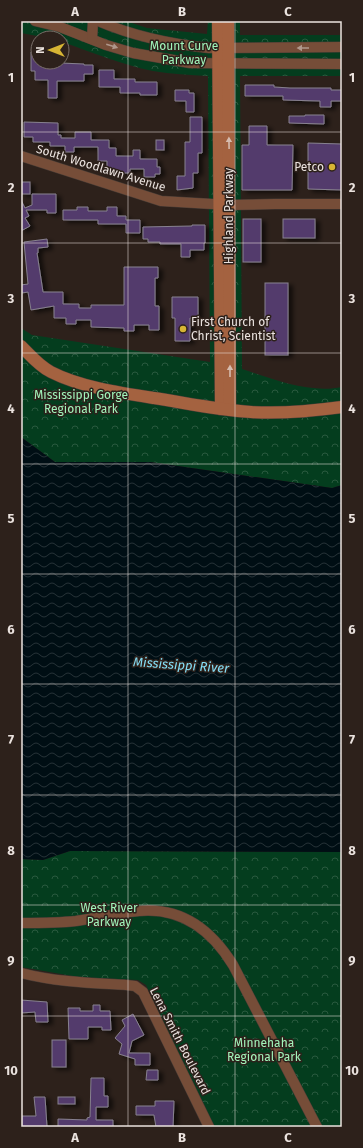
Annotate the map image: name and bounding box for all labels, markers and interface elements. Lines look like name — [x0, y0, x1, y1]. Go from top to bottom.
text: A — [70, 4, 79, 19]
text: B — [178, 4, 186, 19]
text: C — [284, 4, 292, 19]
north arrow — [30, 30, 70, 70]
park label: Mount Curve Parkway — [150, 39, 218, 67]
one-way arrow — [106, 43, 118, 49]
one-way arrow — [296, 45, 309, 51]
text: N — [34, 46, 47, 54]
text: 1 — [8, 70, 14, 85]
text: 1 — [349, 70, 355, 85]
one-way arrow — [226, 136, 232, 149]
street label: South Woodlawn Avenue — [35, 142, 167, 194]
place label: Petco — [294, 160, 324, 174]
marker: Petco — [327, 162, 337, 172]
street label: Highland Parkway — [222, 168, 236, 264]
text: 2 — [8, 180, 15, 195]
text: 2 — [349, 180, 356, 195]
text: 3 — [7, 291, 15, 306]
text: 3 — [348, 291, 356, 306]
place label: First Church of Christ, Scientist — [191, 315, 276, 343]
marker: First Church of Christ, Scientist — [178, 324, 188, 334]
one-way arrow — [227, 364, 233, 377]
park label: Mississippi Gorge Regional Park — [34, 388, 128, 416]
text: 4 — [7, 401, 15, 416]
text: 4 — [348, 401, 356, 416]
text: 5 — [8, 511, 15, 526]
text: 5 — [349, 511, 356, 526]
text: 6 — [7, 622, 15, 637]
text: 6 — [348, 622, 356, 637]
water label: Mississippi River — [133, 654, 230, 676]
text: 7 — [8, 732, 14, 747]
text: 7 — [349, 732, 355, 747]
text: 8 — [7, 843, 15, 858]
text: 8 — [348, 843, 356, 858]
park label: West River Parkway — [80, 901, 138, 929]
text: 9 — [7, 953, 15, 968]
text: 9 — [348, 953, 356, 968]
street label: Lena Smith Boulevard — [147, 985, 213, 1097]
park label: Minnehaha Regional Park — [227, 1036, 302, 1064]
text: 10 — [4, 1063, 18, 1078]
text: 10 — [345, 1063, 359, 1078]
text: A — [70, 1130, 79, 1145]
text: B — [178, 1130, 186, 1145]
text: C — [284, 1130, 292, 1145]

